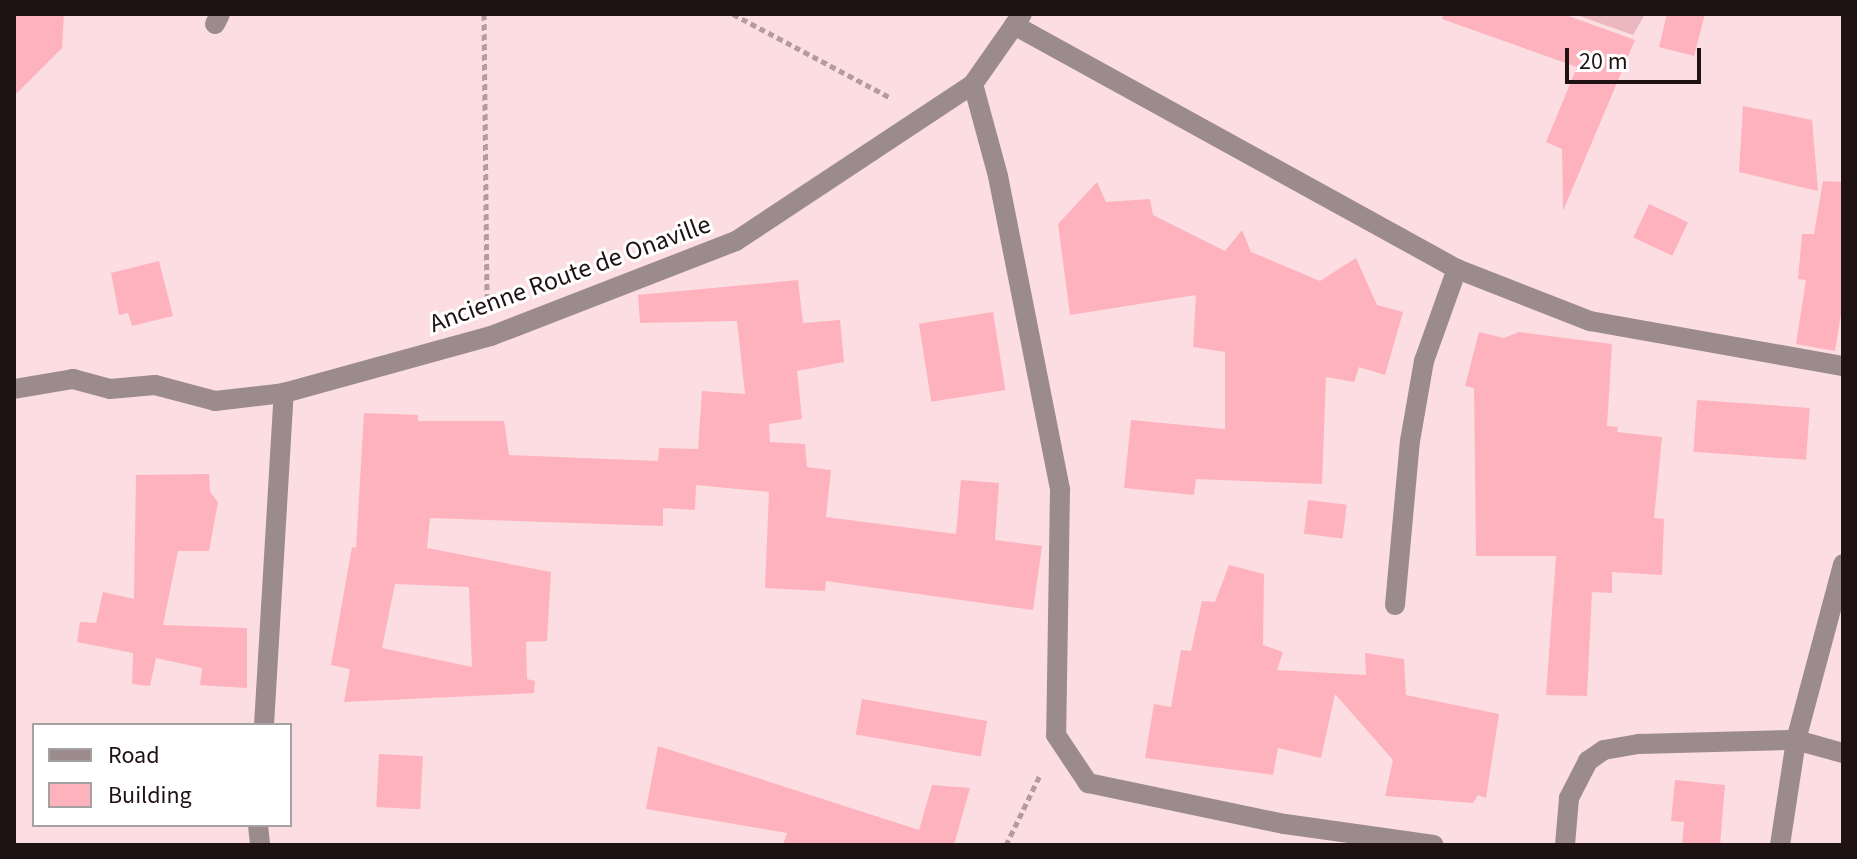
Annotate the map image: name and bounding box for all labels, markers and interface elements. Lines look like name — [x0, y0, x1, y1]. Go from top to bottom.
scale bar — [1569, 32, 1705, 82]
text: 20 m — [1579, 44, 1628, 79]
street label: Ancienne Route de Onaville — [425, 209, 715, 339]
legend — [32, 723, 292, 827]
text: Road — [108, 738, 160, 773]
text: Building — [108, 778, 192, 813]

